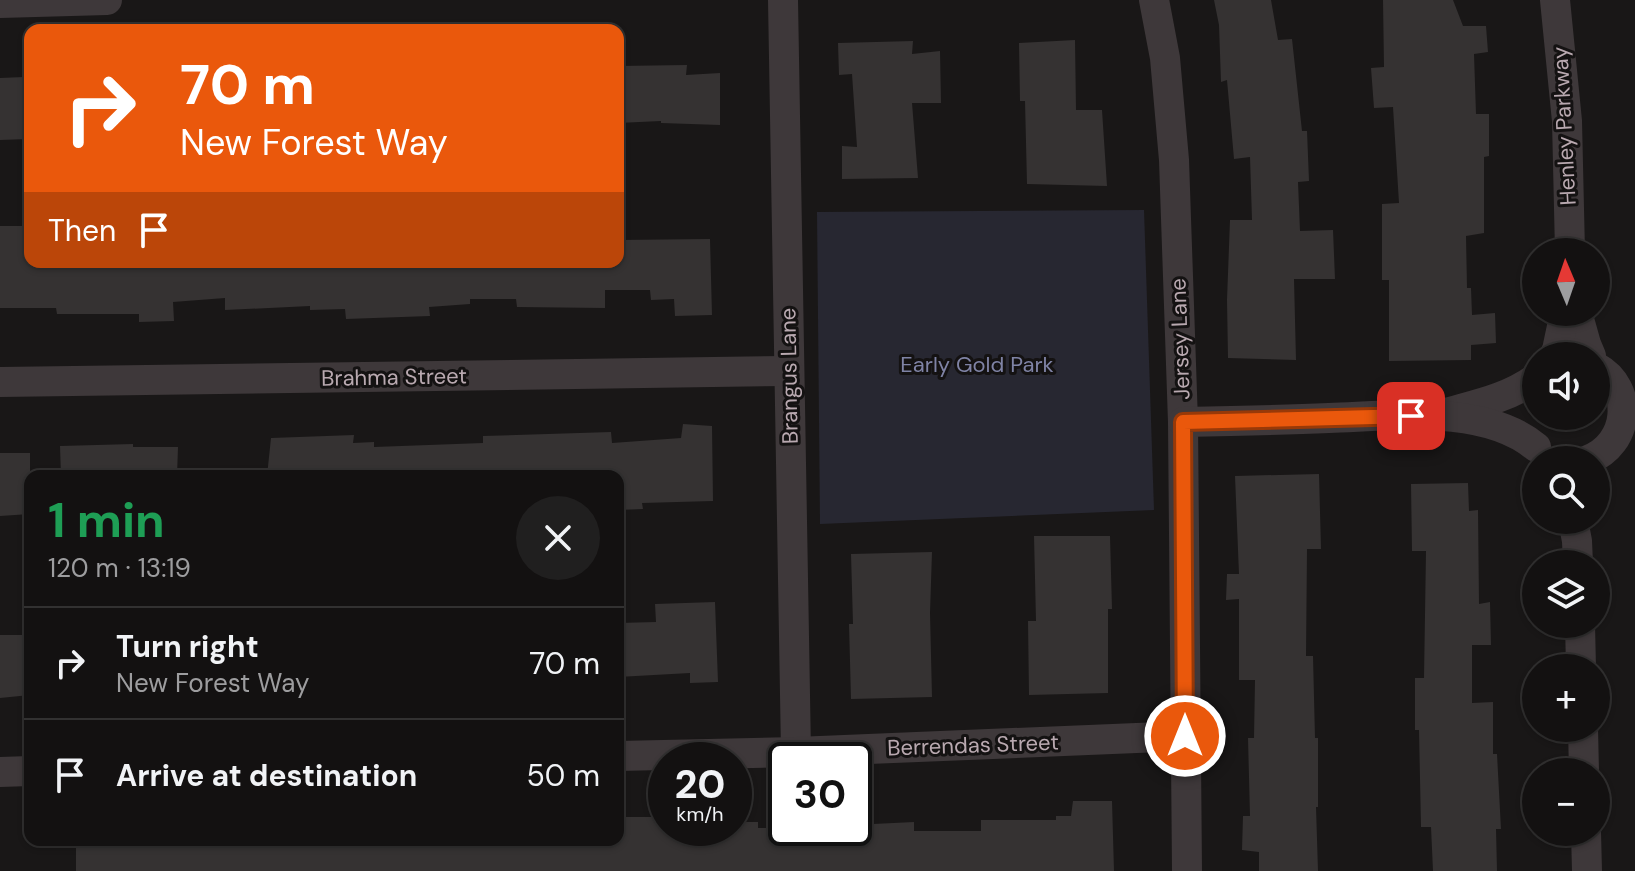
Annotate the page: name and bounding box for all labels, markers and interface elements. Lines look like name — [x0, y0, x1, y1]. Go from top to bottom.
street label: Henley Parkway — [1545, 46, 1583, 206]
text: 70 m — [180, 48, 315, 121]
icon: right — [48, 56, 152, 160]
text: New Forest Way — [180, 119, 448, 166]
icon: arrive — [132, 208, 176, 252]
text: Then — [48, 211, 116, 250]
north arrow — [1522, 238, 1610, 326]
map controls — [1522, 238, 1610, 846]
street label: Jersey Lane — [1163, 278, 1197, 400]
street label: Brangus Lane — [773, 308, 805, 444]
button: sound — [1522, 342, 1610, 430]
park label: Early Gold Park — [900, 350, 1054, 379]
street label: Brahma Street — [321, 361, 467, 393]
pin — [1377, 382, 1445, 450]
icon: arrive — [1389, 394, 1433, 438]
button: search — [1522, 446, 1610, 534]
text: 1 min — [48, 489, 165, 552]
button: close — [516, 496, 600, 580]
button: layers — [1522, 550, 1610, 638]
text: 120 m · 13:19 — [48, 551, 191, 585]
text: Turn right — [116, 627, 259, 666]
icon: right — [48, 641, 92, 685]
text: 70 m — [529, 644, 600, 683]
button: + — [1522, 654, 1610, 742]
text: New Forest Way — [116, 666, 309, 700]
position arrow — [1143, 694, 1227, 778]
street label: Berrendas Street — [887, 728, 1059, 762]
speed limit sign: 30 — [768, 742, 872, 846]
icon: arrive — [48, 753, 92, 797]
text: Arrive at destination — [116, 756, 417, 795]
text: 50 m — [526, 756, 600, 795]
text: 20 — [674, 758, 726, 810]
button: − — [1522, 758, 1610, 846]
text: km/h — [676, 801, 724, 827]

